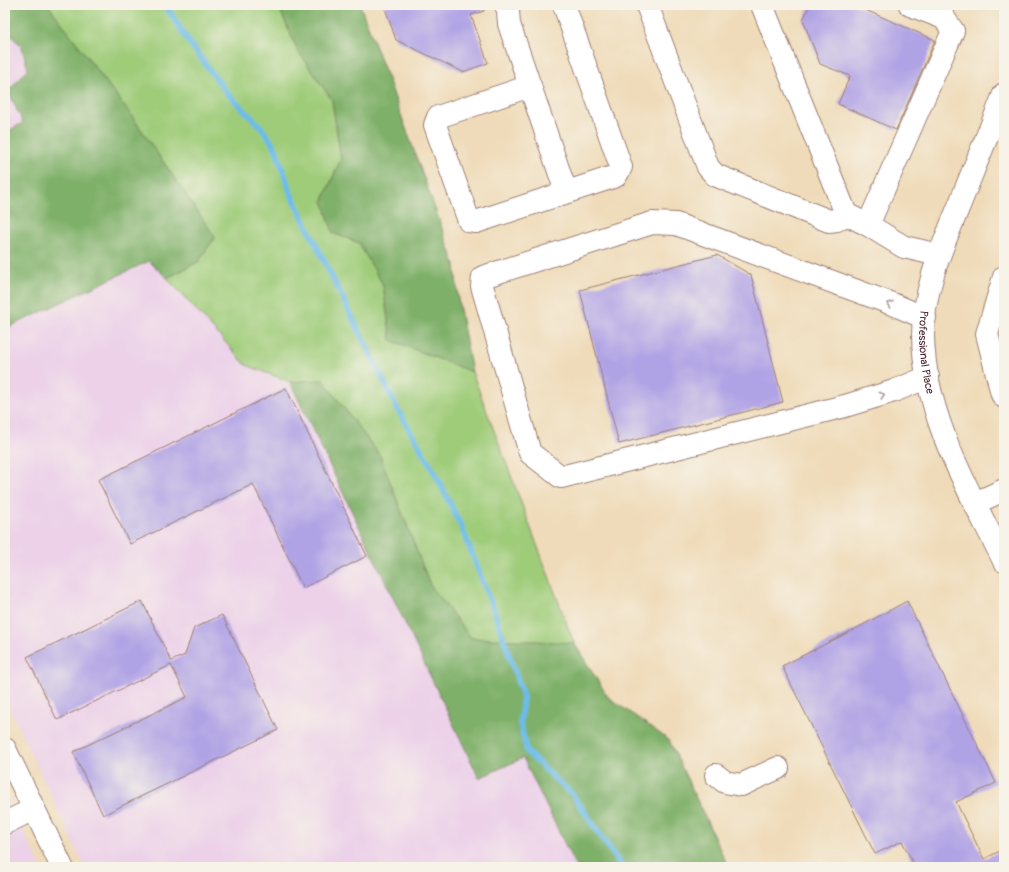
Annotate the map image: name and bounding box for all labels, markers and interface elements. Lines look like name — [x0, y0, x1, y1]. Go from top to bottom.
one-way arrow — [886, 300, 893, 308]
street label: Professional Place — [916, 310, 937, 396]
one-way arrow — [878, 391, 885, 400]

